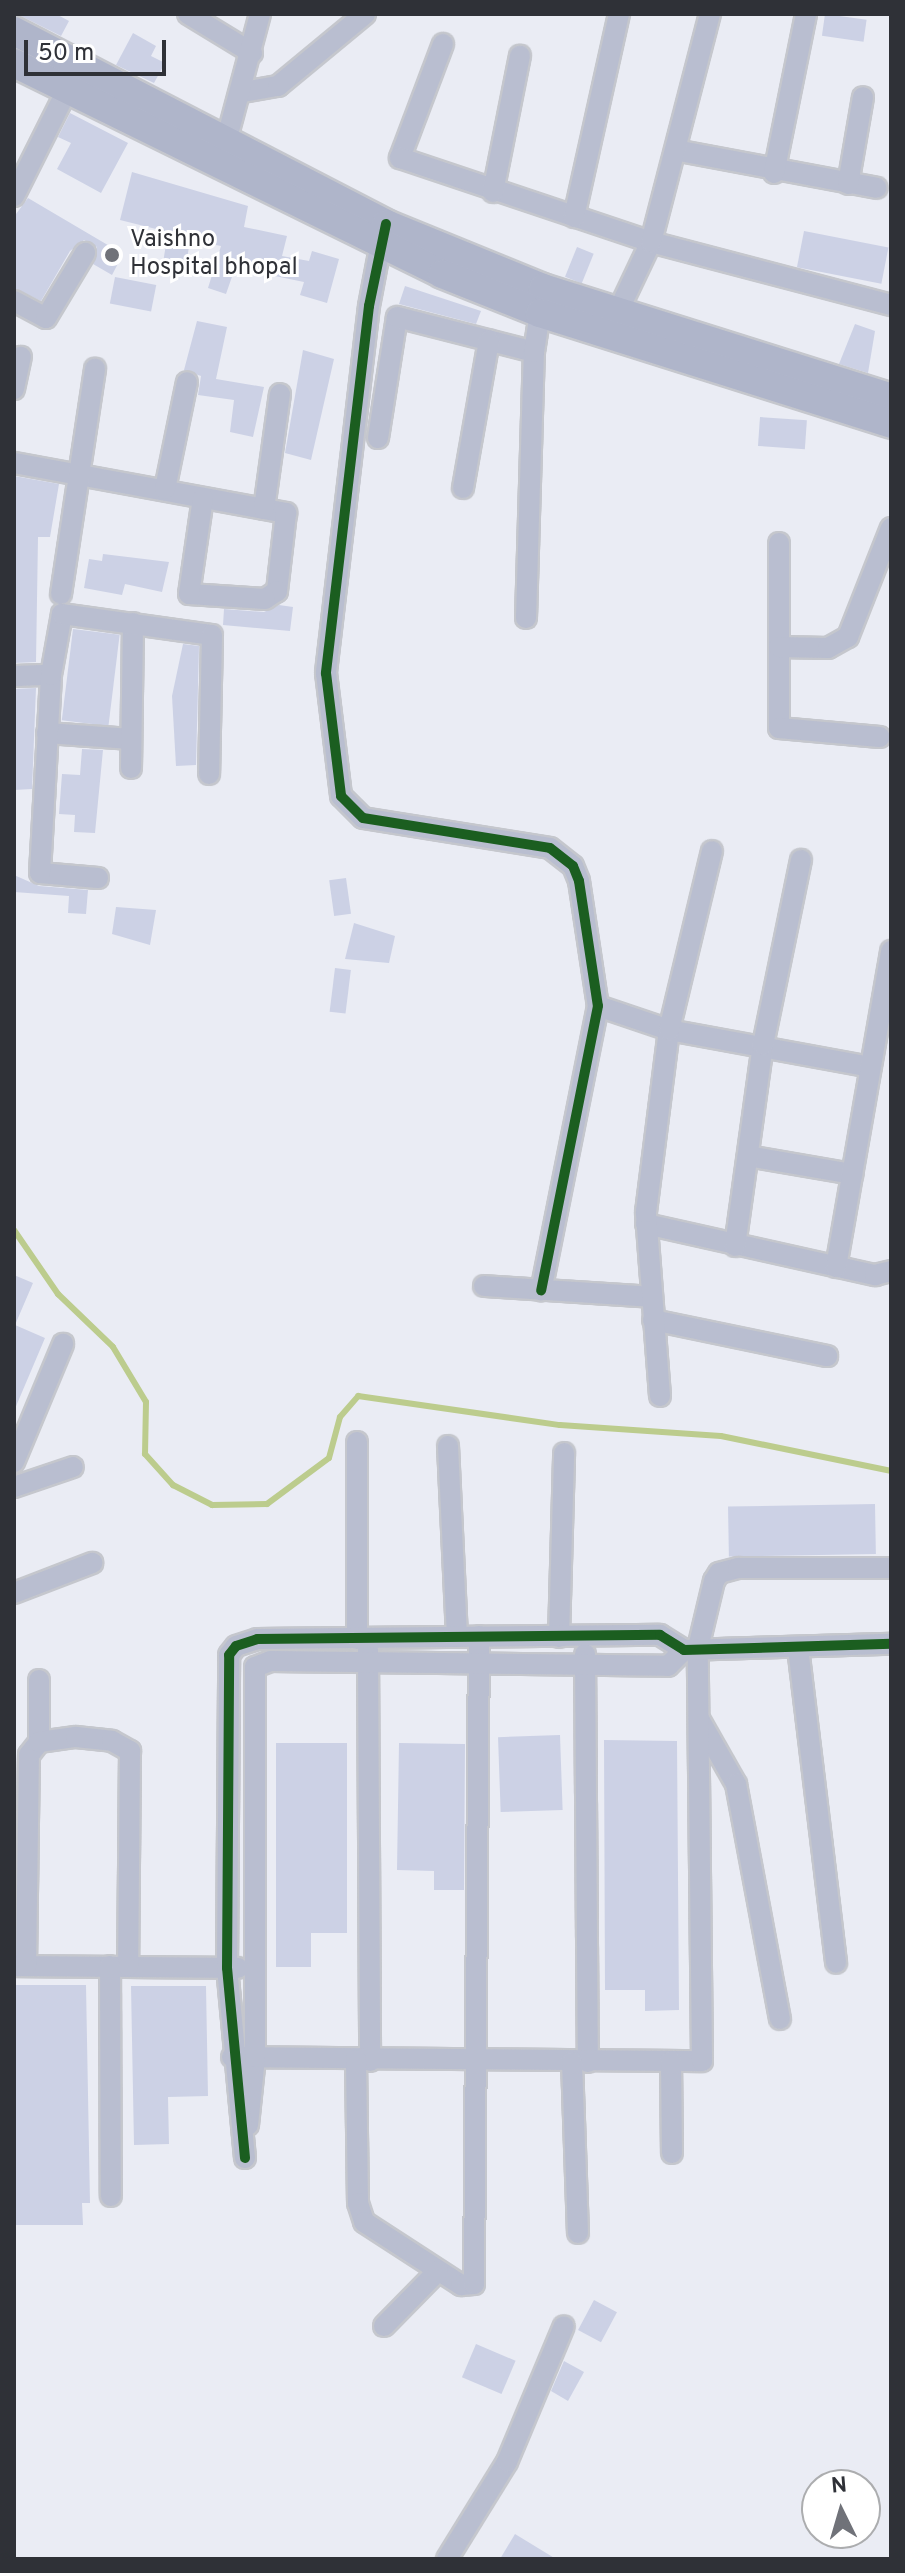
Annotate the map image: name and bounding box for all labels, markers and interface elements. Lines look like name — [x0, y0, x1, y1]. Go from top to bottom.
scale bar — [28, 24, 170, 74]
text: 50 m — [38, 39, 94, 69]
place label: Vaishno Hospital bhopal — [130, 227, 298, 283]
marker: Vaishno Hospital bhopal — [101, 244, 123, 266]
north arrow — [801, 2469, 881, 2549]
text: N — [830, 2472, 848, 2501]

